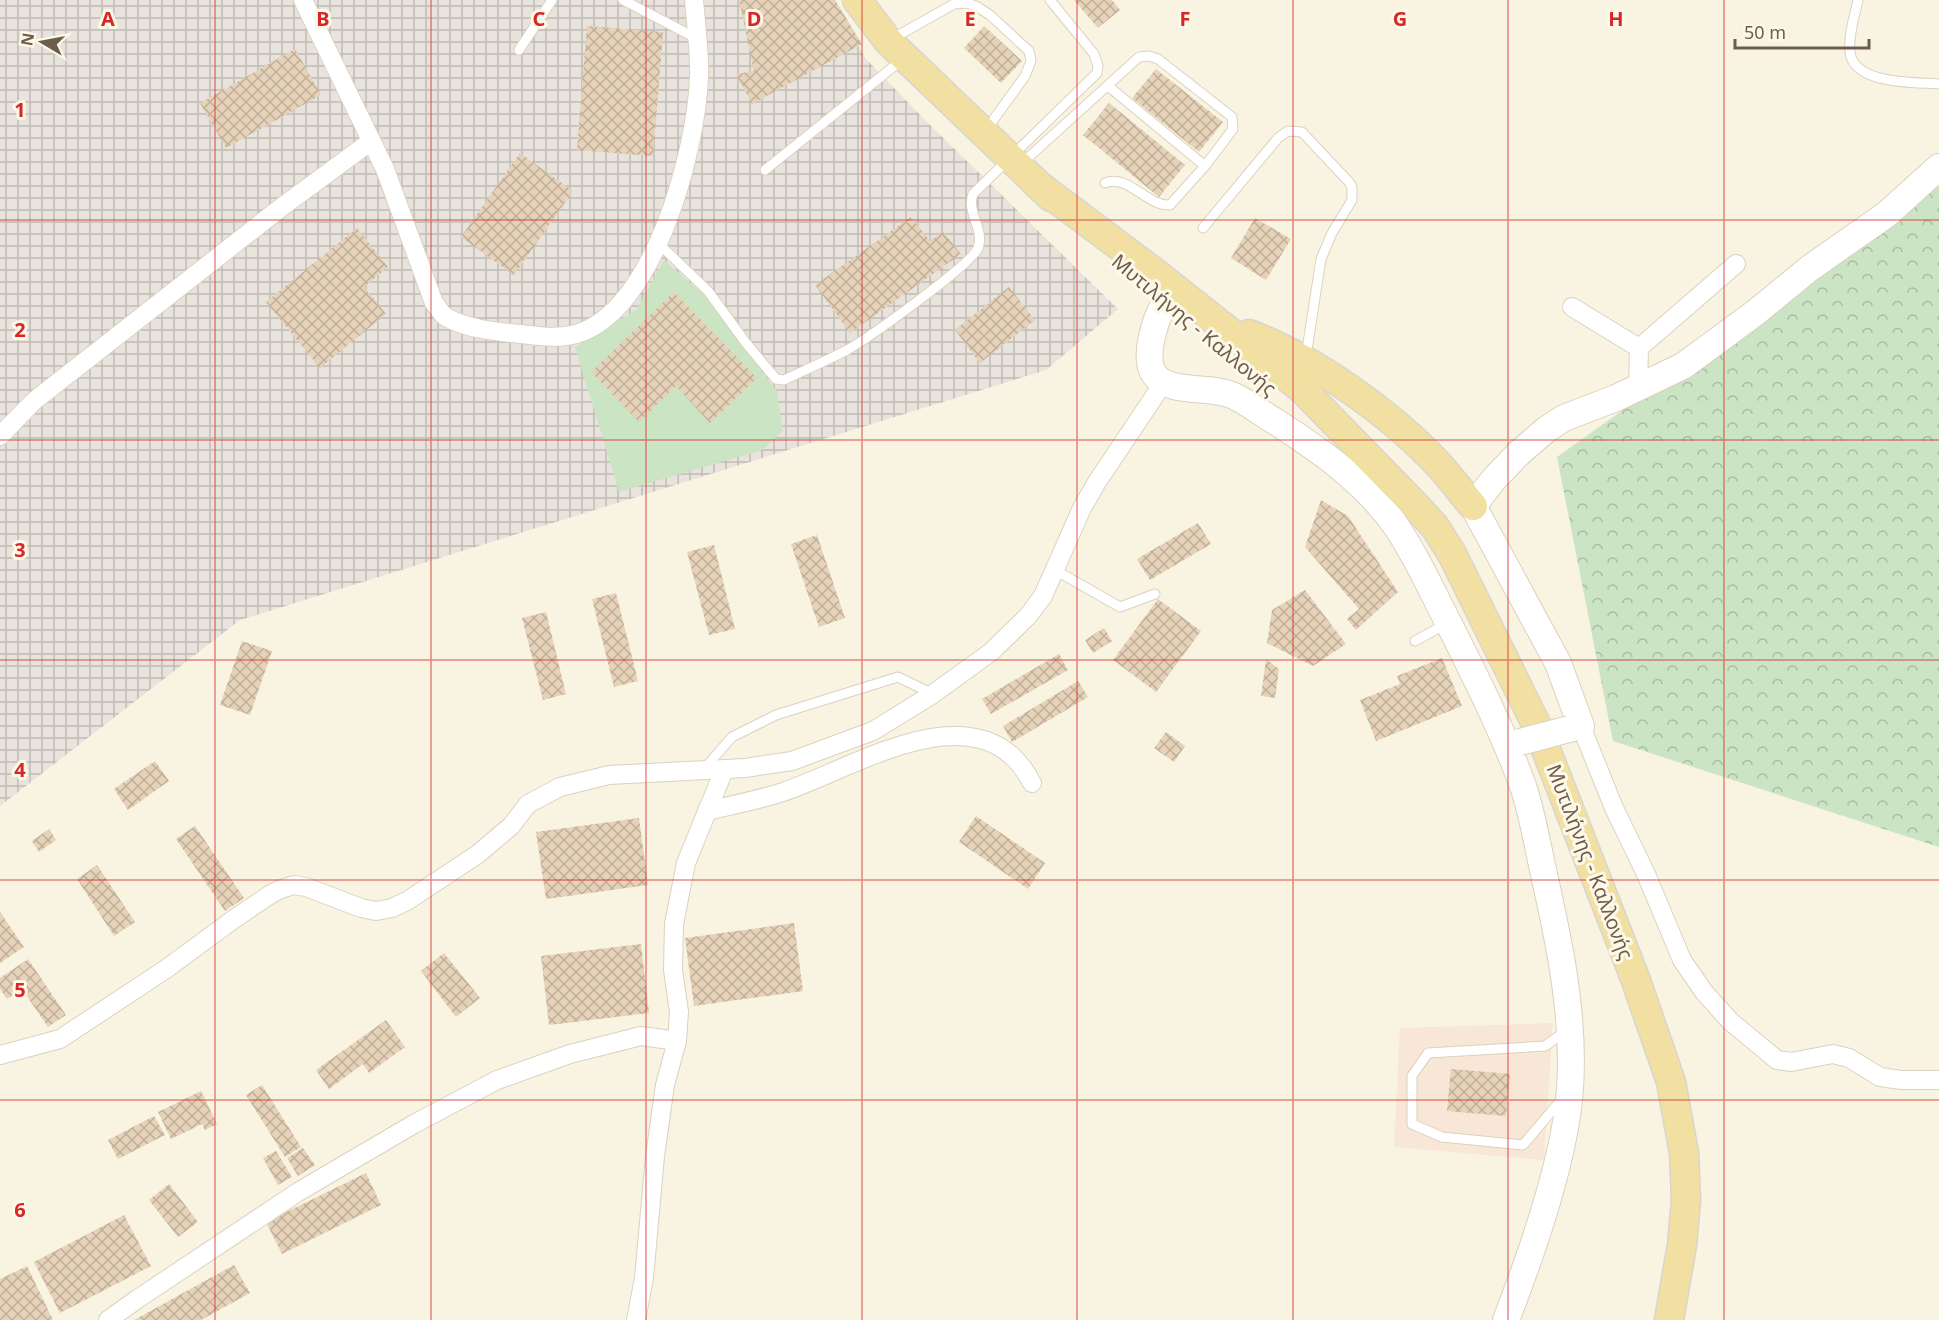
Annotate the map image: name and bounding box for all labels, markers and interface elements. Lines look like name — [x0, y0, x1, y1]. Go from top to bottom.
text: A — [101, 5, 115, 32]
text: B — [316, 5, 330, 32]
text: C — [533, 5, 546, 32]
text: D — [747, 5, 761, 32]
text: E — [964, 5, 976, 32]
text: F — [1180, 5, 1190, 32]
text: G — [1393, 5, 1407, 32]
text: H — [1608, 5, 1624, 32]
north arrow — [12, 12, 72, 72]
scale bar — [1735, 12, 1868, 50]
text: 50 m — [1744, 20, 1786, 44]
text: N — [15, 31, 39, 48]
text: 1 — [14, 96, 26, 123]
street label: Μυτιλήνης - Καλλονής — [1106, 248, 1283, 402]
text: 2 — [14, 316, 26, 343]
text: 3 — [14, 536, 26, 563]
text: 4 — [14, 756, 26, 783]
street label: Μυτιλήνης - Καλλονής — [1541, 760, 1640, 964]
text: 5 — [14, 976, 26, 1003]
text: 6 — [14, 1196, 26, 1223]

